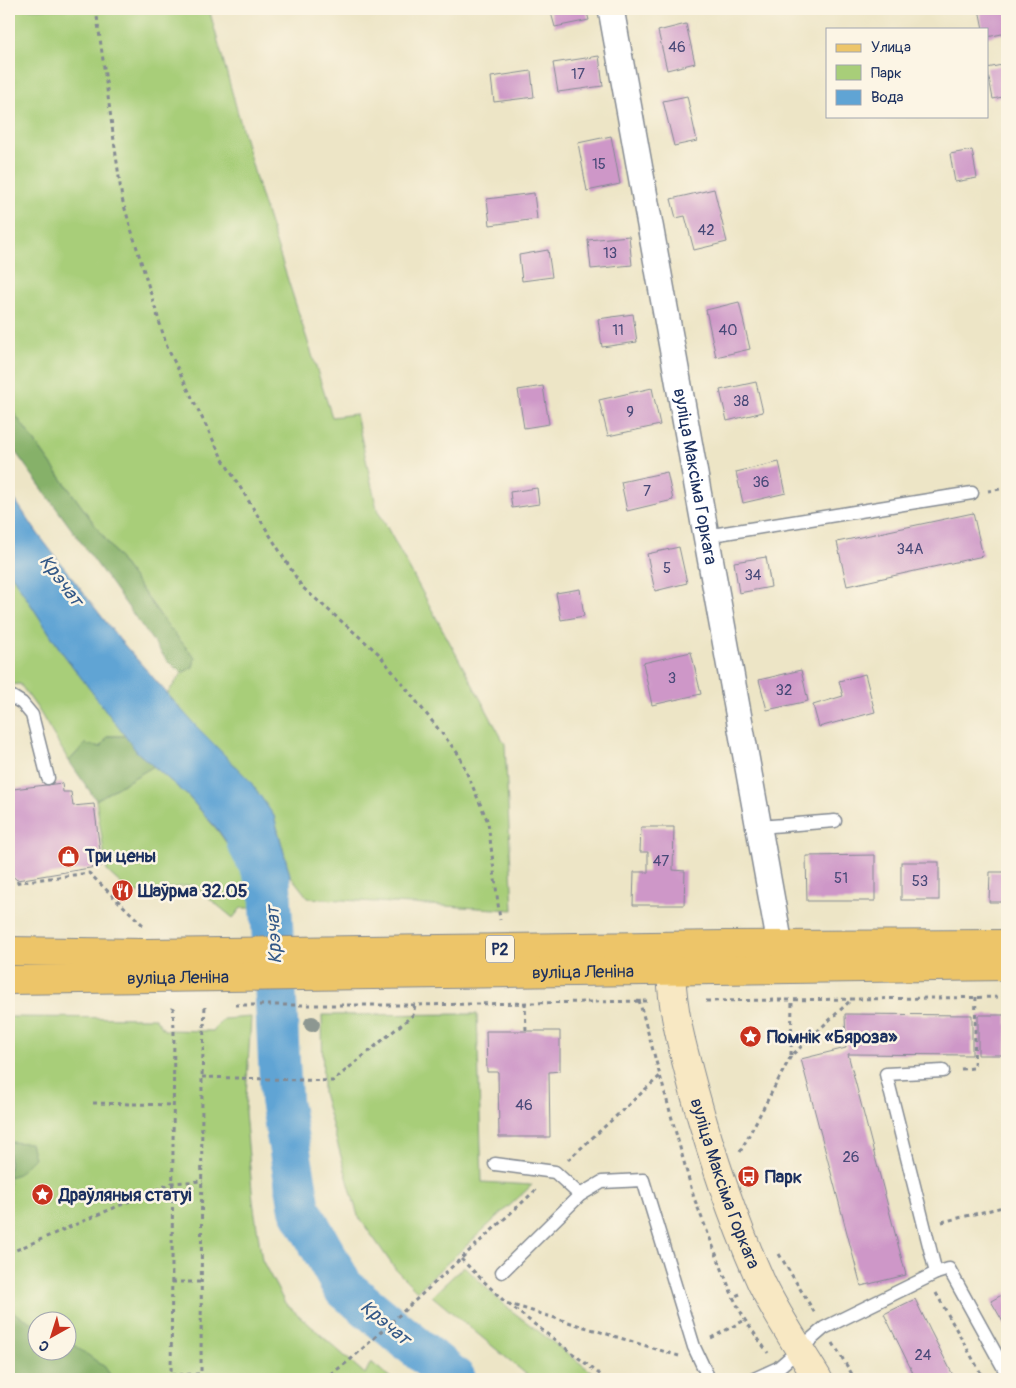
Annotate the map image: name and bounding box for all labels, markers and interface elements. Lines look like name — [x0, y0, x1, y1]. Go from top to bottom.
legend — [826, 28, 988, 118]
house number: 46 — [668, 38, 686, 57]
text: Улица — [871, 38, 911, 57]
text: Парк — [871, 64, 902, 83]
house number: 17 — [571, 65, 585, 84]
text: Вода — [871, 88, 904, 107]
house number: 15 — [592, 155, 606, 174]
house number: 42 — [697, 221, 715, 240]
house number: 13 — [603, 244, 617, 263]
house number: 11 — [612, 321, 624, 340]
house number: 40 — [719, 321, 737, 340]
street label: вуліца Максіма Горкага — [668, 386, 722, 567]
house number: 38 — [733, 392, 749, 411]
house number: 9 — [626, 403, 634, 422]
house number: 36 — [752, 473, 770, 492]
house number: 7 — [643, 482, 651, 501]
house number: 34А — [897, 540, 924, 559]
water label: Крэчат — [34, 550, 90, 613]
house number: 5 — [663, 559, 671, 578]
house number: 34 — [744, 566, 762, 585]
house number: 3 — [668, 669, 676, 688]
house number: 32 — [776, 681, 792, 700]
shop icon: Три цены — [57, 844, 81, 868]
place label: Три цены — [84, 845, 156, 868]
house number: 47 — [653, 852, 669, 871]
house number: 51 — [834, 869, 848, 888]
house number: 53 — [912, 872, 928, 891]
restaurant icon: Шаўрма 32.05 — [110, 879, 134, 903]
place label: Шаўрма 32.05 — [137, 880, 248, 903]
water label: Крэчат — [260, 903, 288, 965]
road number: Р2 — [486, 936, 514, 962]
street label: вуліца Леніна — [532, 960, 634, 985]
street label: вуліца Леніна — [127, 966, 229, 990]
place icon: Помнік «Бяроза» — [739, 1025, 763, 1049]
place label: Помнік «Бяроза» — [767, 1026, 898, 1049]
house number: 46 — [515, 1096, 533, 1115]
street label: вуліца Максіма Горкага — [685, 1096, 765, 1272]
house number: 26 — [842, 1148, 860, 1167]
bus stop icon: Парк — [737, 1165, 761, 1189]
place label: Парк — [765, 1166, 802, 1189]
place icon: Драўляныя статуі — [31, 1183, 55, 1207]
place label: Драўляныя статуі — [58, 1184, 191, 1207]
water label: Крэчат — [355, 1295, 417, 1352]
north arrow — [28, 1310, 78, 1360]
text: С — [35, 1336, 53, 1355]
house number: 24 — [914, 1346, 932, 1365]

